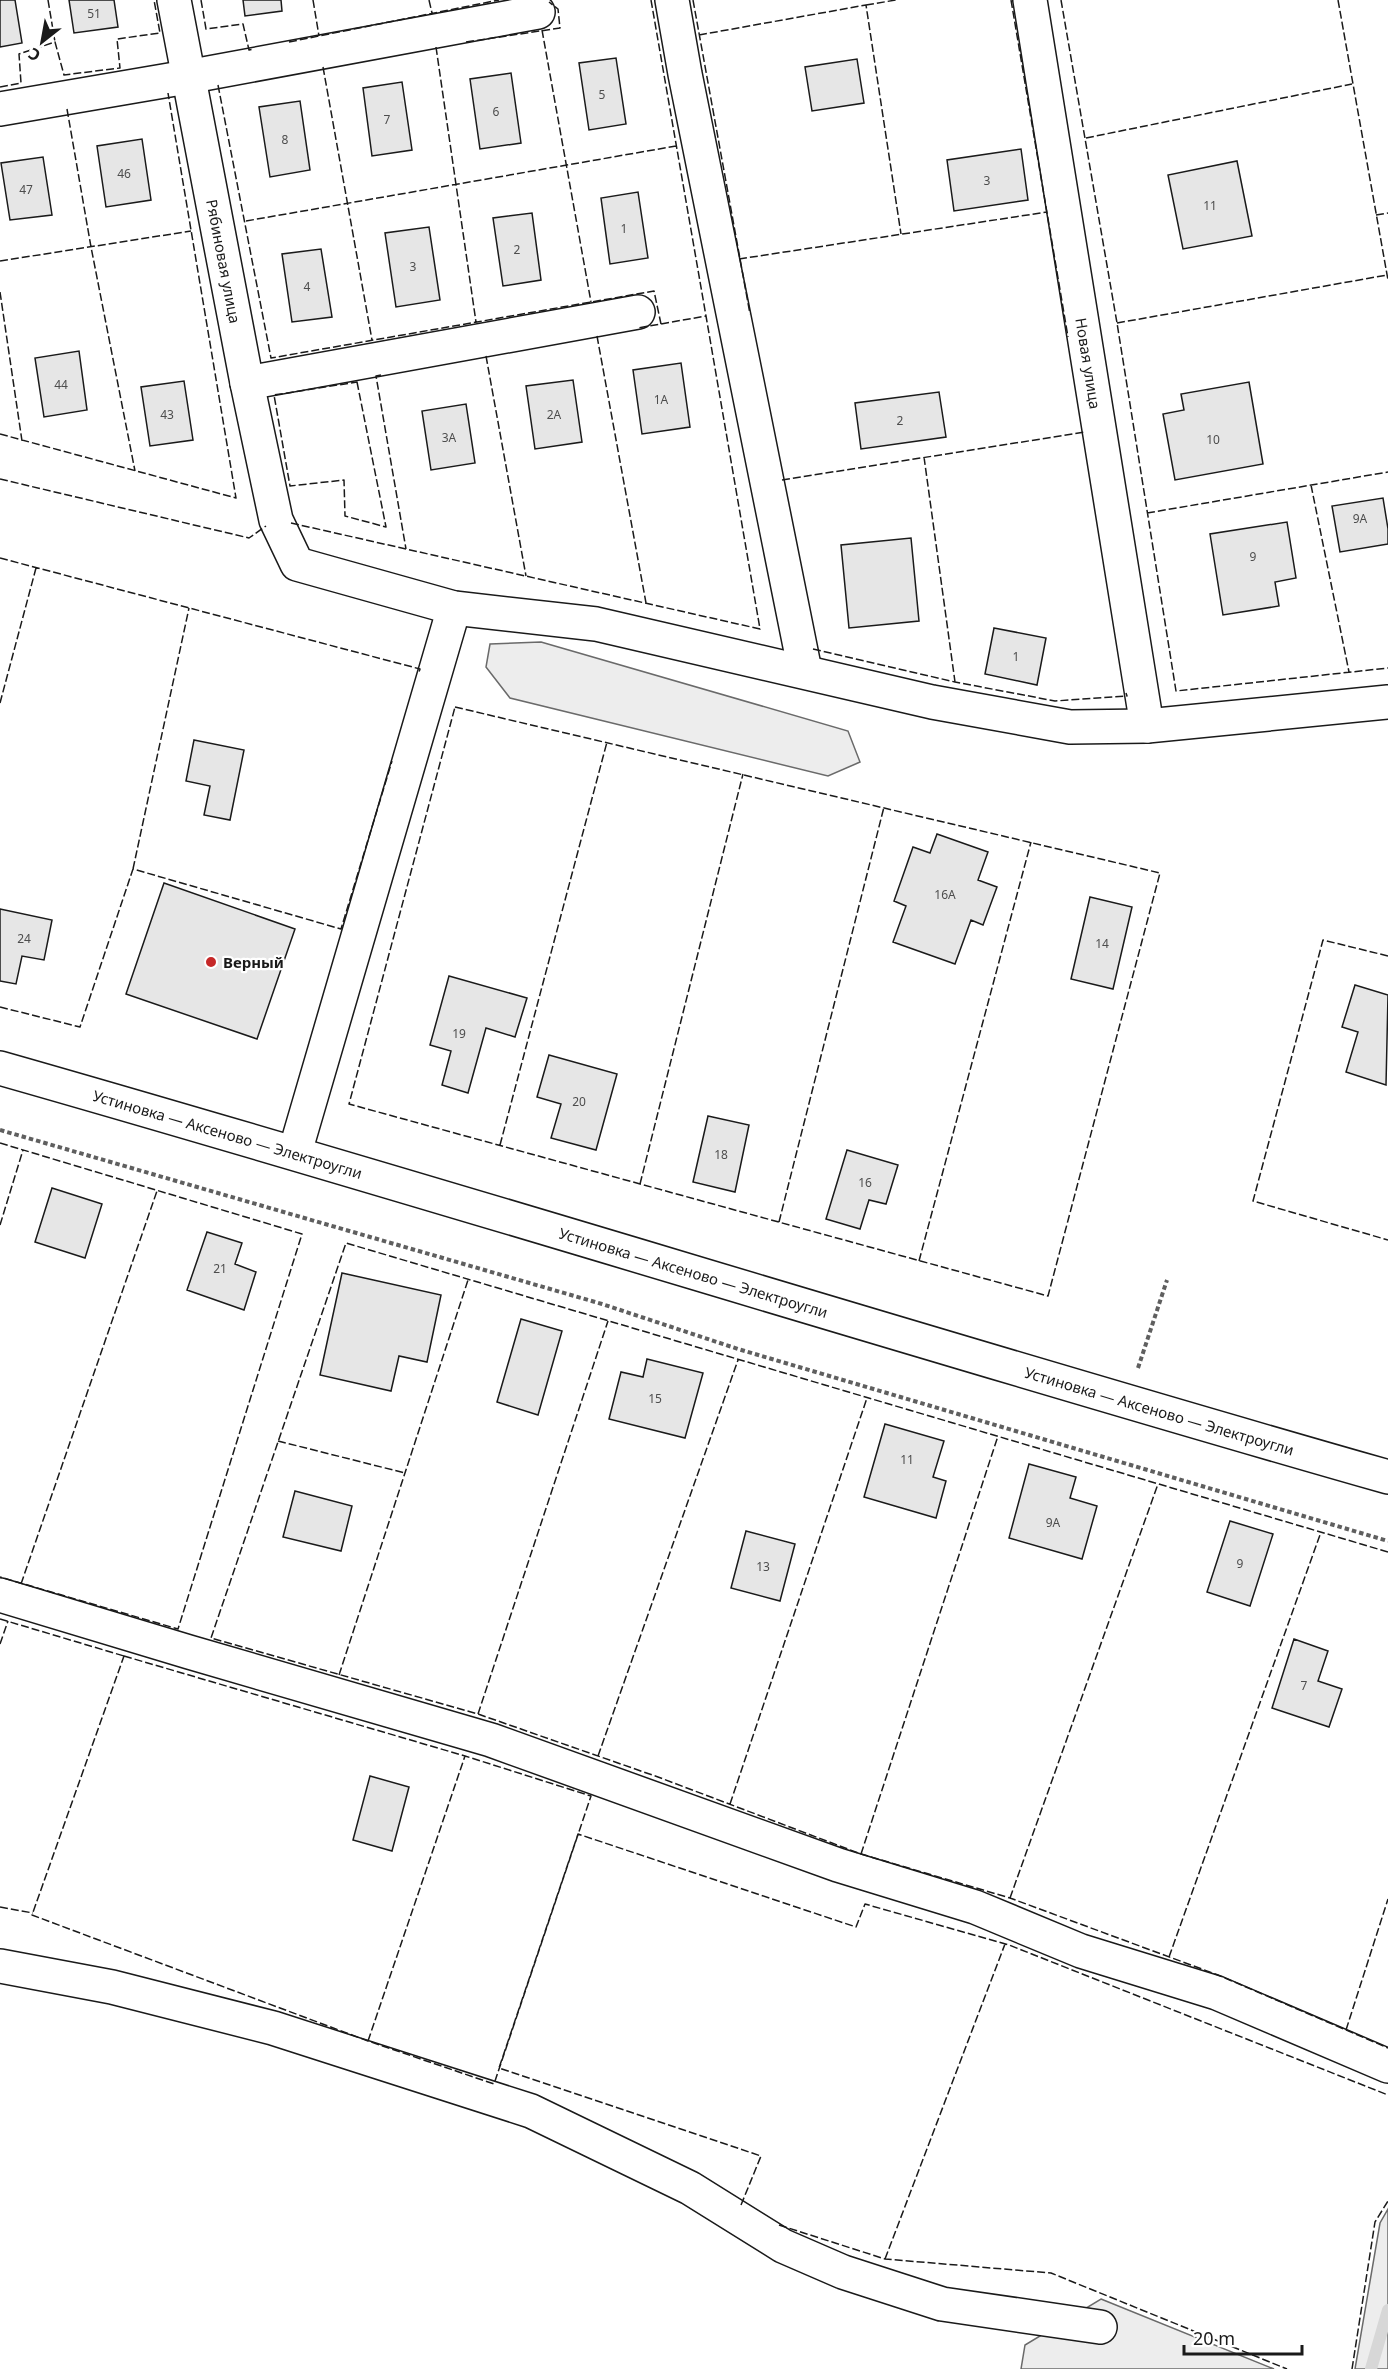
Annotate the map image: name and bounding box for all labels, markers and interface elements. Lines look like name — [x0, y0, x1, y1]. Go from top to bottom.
house number: 51 — [87, 5, 101, 22]
north arrow — [12, 12, 72, 72]
text: С — [24, 43, 44, 67]
house number: 5 — [599, 86, 606, 103]
house number: 6 — [493, 103, 500, 120]
house number: 7 — [384, 111, 391, 128]
house number: 8 — [282, 131, 289, 148]
house number: 46 — [117, 165, 131, 182]
house number: 3 — [984, 172, 991, 189]
house number: 47 — [19, 181, 33, 198]
house number: 11 — [1203, 197, 1217, 214]
street label: Рябиновая улица — [202, 198, 245, 325]
house number: 1 — [621, 220, 627, 237]
house number: 2 — [514, 241, 521, 258]
house number: 3 — [410, 258, 417, 275]
house number: 4 — [304, 278, 311, 295]
street label: Новая улица — [1071, 316, 1106, 410]
house number: 44 — [54, 376, 68, 393]
house number: 1А — [654, 391, 669, 408]
house number: 43 — [160, 406, 174, 423]
house number: 2А — [547, 406, 562, 423]
house number: 2 — [897, 412, 904, 429]
house number: 3А — [442, 429, 457, 446]
house number: 10 — [1206, 431, 1220, 448]
house number: 9А — [1353, 510, 1368, 527]
house number: 9 — [1250, 548, 1257, 565]
house number: 1 — [1013, 648, 1019, 665]
house number: 16А — [934, 886, 956, 903]
house number: 24 — [17, 930, 31, 947]
house number: 14 — [1095, 935, 1109, 952]
place label: Верный — [223, 952, 284, 972]
marker: Верный — [204, 955, 218, 969]
house number: 19 — [452, 1025, 466, 1042]
street label: Устиновка — Аксеново — Электроугли — [91, 1085, 365, 1183]
house number: 20 — [572, 1093, 586, 1110]
house number: 18 — [714, 1146, 728, 1163]
house number: 16 — [858, 1174, 872, 1191]
street label: Устиновка — Аксеново — Электроугли — [557, 1223, 830, 1322]
house number: 21 — [213, 1260, 227, 1277]
street label: Устиновка — Аксеново — Электроугли — [1022, 1362, 1296, 1460]
house number: 15 — [648, 1390, 662, 1407]
house number: 11 — [900, 1451, 914, 1468]
house number: 9А — [1046, 1514, 1061, 1531]
house number: 9 — [1237, 1555, 1244, 1572]
house number: 13 — [756, 1558, 770, 1575]
house number: 7 — [1301, 1677, 1308, 1694]
scale bar — [1184, 2318, 1302, 2356]
text: 20 m — [1193, 2326, 1235, 2350]

